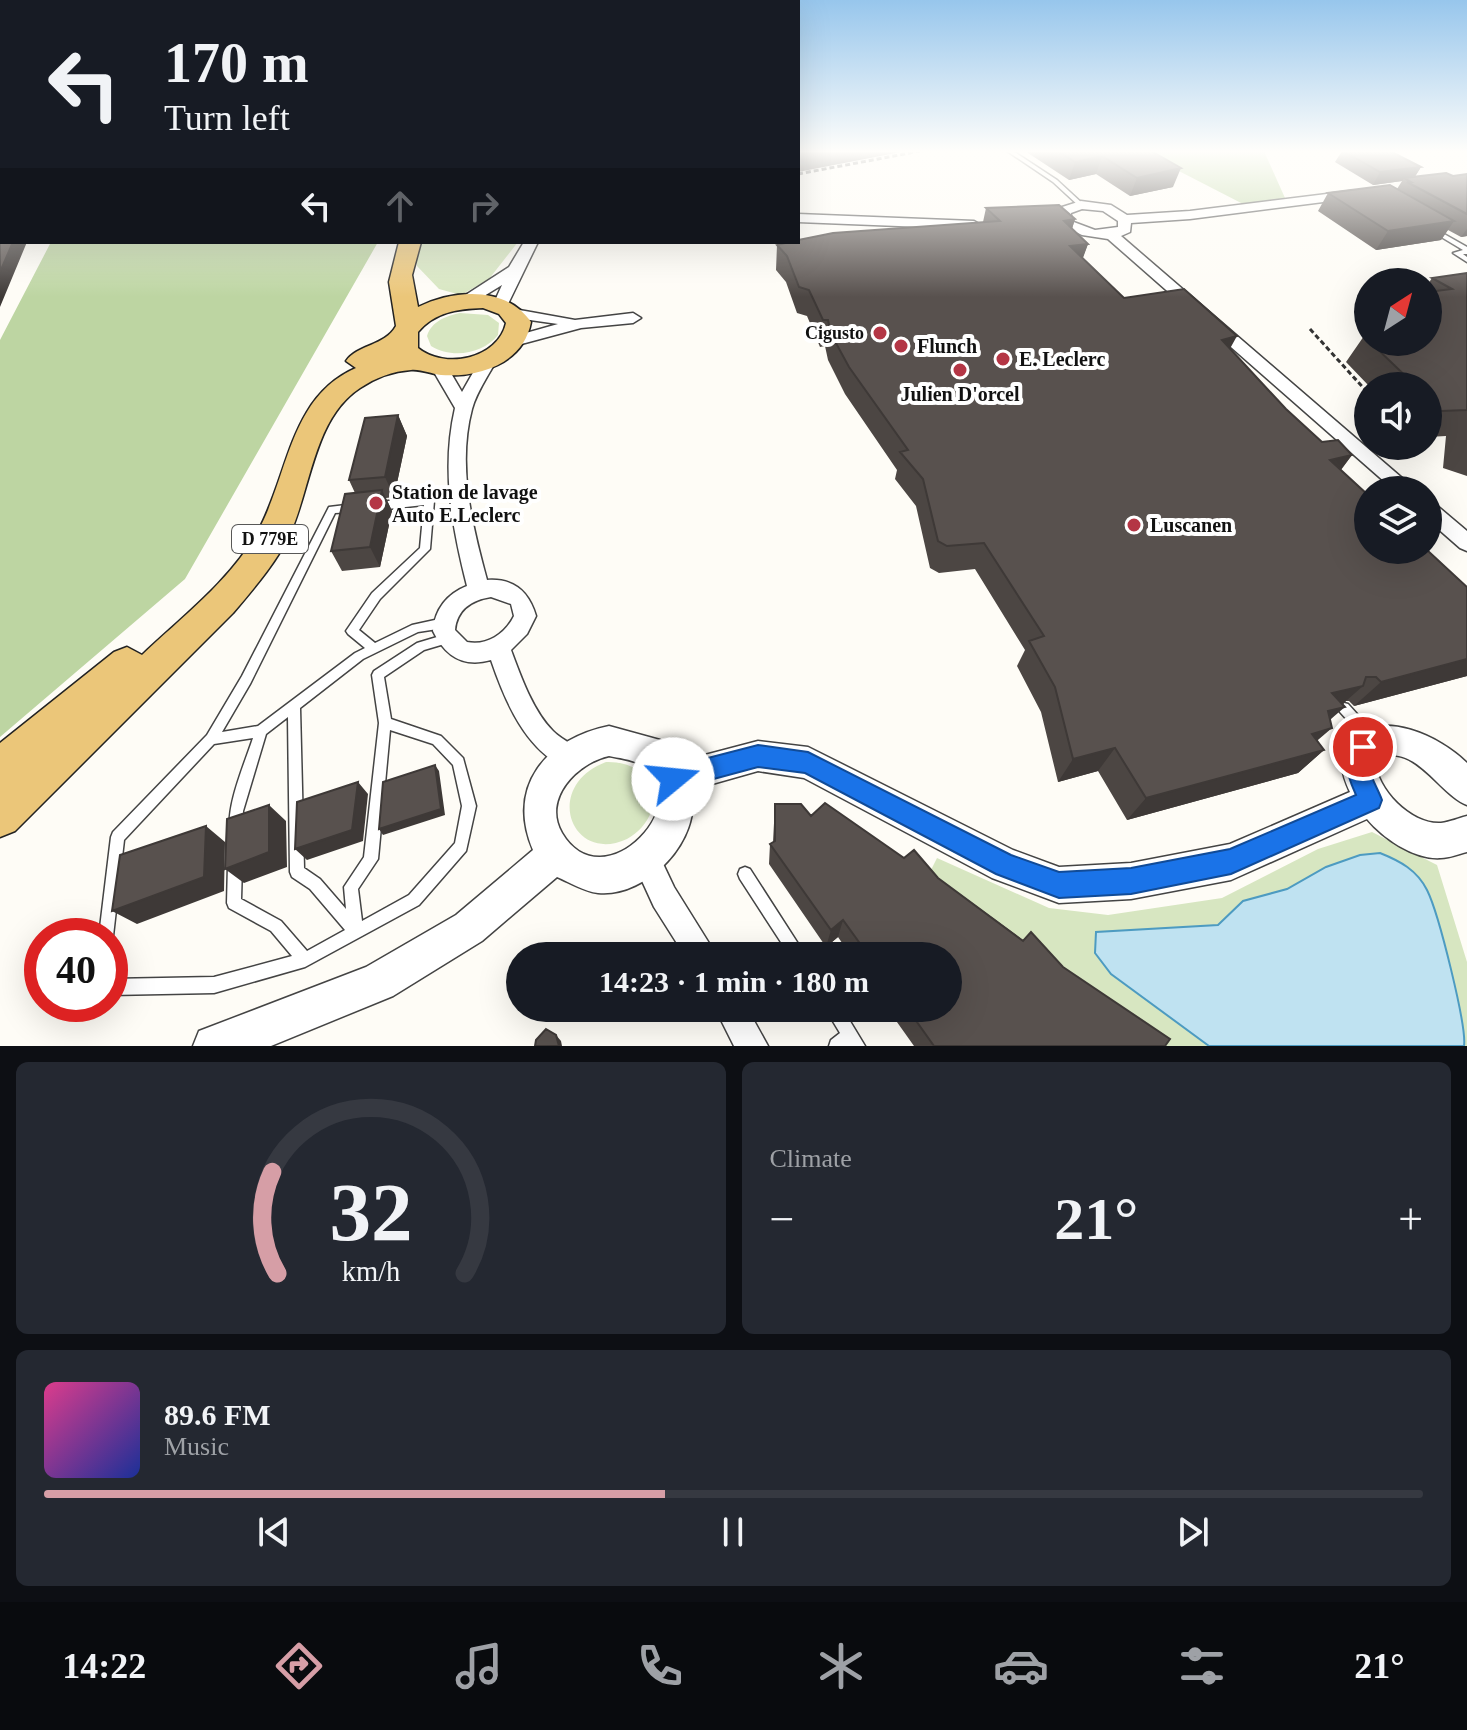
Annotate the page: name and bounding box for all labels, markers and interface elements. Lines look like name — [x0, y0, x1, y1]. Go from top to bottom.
icon: left — [32, 32, 136, 136]
text: 170 m — [164, 32, 309, 94]
text: Turn left — [164, 98, 290, 138]
icon: left — [294, 184, 338, 228]
icon: ahead — [378, 184, 422, 228]
icon: right — [462, 184, 506, 228]
north arrow — [1354, 268, 1442, 356]
map controls — [1354, 268, 1442, 564]
place label: Cigusto — [805, 323, 864, 343]
marker: Cigusto — [871, 324, 889, 342]
place label: Flunch — [917, 335, 977, 357]
marker: Flunch — [892, 337, 910, 355]
place label: E. Leclerc — [1019, 348, 1105, 370]
marker: E. Leclerc — [994, 350, 1012, 368]
marker: Julien D'orcel — [951, 361, 969, 379]
button: sound — [1354, 372, 1442, 460]
place label: Julien D'orcel — [900, 383, 1020, 405]
button: layers — [1354, 476, 1442, 564]
place label: Station de lavage Auto E.Leclerc — [392, 481, 538, 526]
marker: Station de lavage Auto E.Leclerc — [367, 494, 385, 512]
place label: Luscanen — [1150, 514, 1232, 536]
marker: Luscanen — [1125, 516, 1143, 534]
road number: D 779E — [232, 525, 308, 553]
pin — [1329, 713, 1397, 781]
icon: arrive — [1341, 725, 1385, 769]
position arrow — [631, 737, 715, 821]
speed limit sign: 40 — [24, 918, 128, 1022]
text: 14:23 · 1 min · 180 m — [599, 965, 869, 998]
text: Climate — [770, 1144, 852, 1173]
text: 32 — [329, 1166, 412, 1258]
text: 21° — [1054, 1186, 1138, 1252]
text: − — [770, 1195, 794, 1244]
text: + — [1398, 1195, 1423, 1244]
text: km/h — [341, 1256, 400, 1287]
text: 89.6 FM — [164, 1398, 271, 1431]
text: Music — [164, 1432, 229, 1461]
icon: previous — [252, 1510, 296, 1554]
icon: pause — [711, 1510, 755, 1554]
icon: next — [1171, 1510, 1215, 1554]
icon: directions — [271, 1638, 327, 1694]
icon: music — [451, 1638, 507, 1694]
icon: phone — [632, 1638, 688, 1694]
icon: climate — [813, 1638, 869, 1694]
icon: car — [993, 1638, 1049, 1694]
icon: filters — [1174, 1638, 1230, 1694]
text: 14:22 — [62, 1646, 146, 1686]
text: 21° — [1354, 1646, 1405, 1686]

